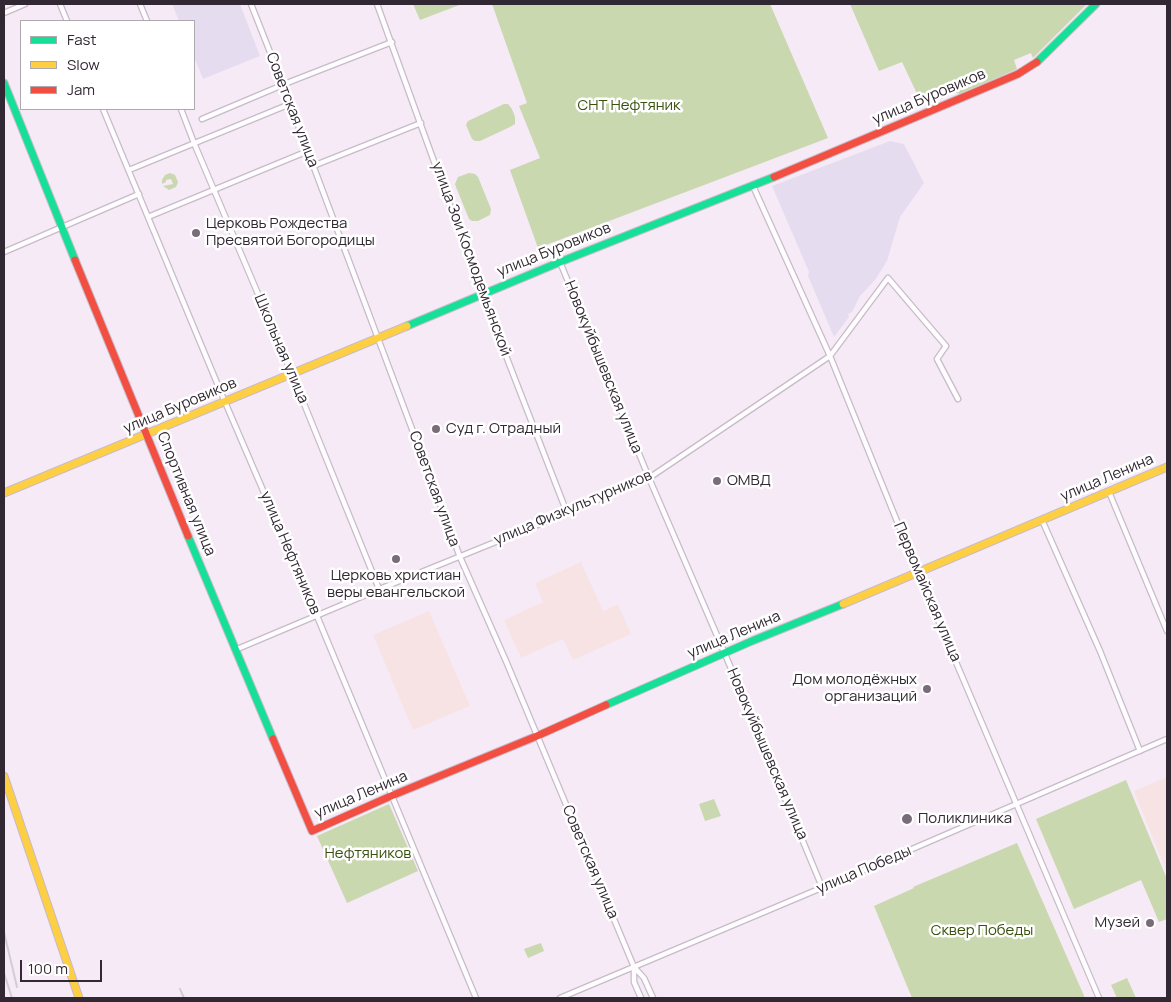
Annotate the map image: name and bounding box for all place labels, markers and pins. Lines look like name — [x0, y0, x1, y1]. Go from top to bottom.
place label: Церковь Рождества Пресвятой Богородицы — [206, 215, 375, 250]
marker: Церковь Рождества Пресвятой Богородицы — [190, 227, 202, 239]
place label: Суд г. Отрадный — [446, 420, 561, 438]
marker: Суд г. Отрадный — [430, 423, 442, 435]
place label: ОМВД — [727, 472, 771, 490]
marker: ОМВД — [711, 475, 723, 487]
marker: Церковь христиан веры евангельской — [390, 553, 402, 565]
place label: Церковь христиан веры евангельской — [327, 567, 465, 602]
place label: Дом молодёжных организаций — [792, 671, 917, 706]
marker: Дом молодёжных организаций — [921, 683, 933, 695]
place label: Поликлиника — [918, 810, 1012, 828]
marker: Поликлиника — [900, 812, 914, 826]
place label: Музей — [1095, 914, 1140, 932]
marker: Музей — [1144, 917, 1156, 929]

